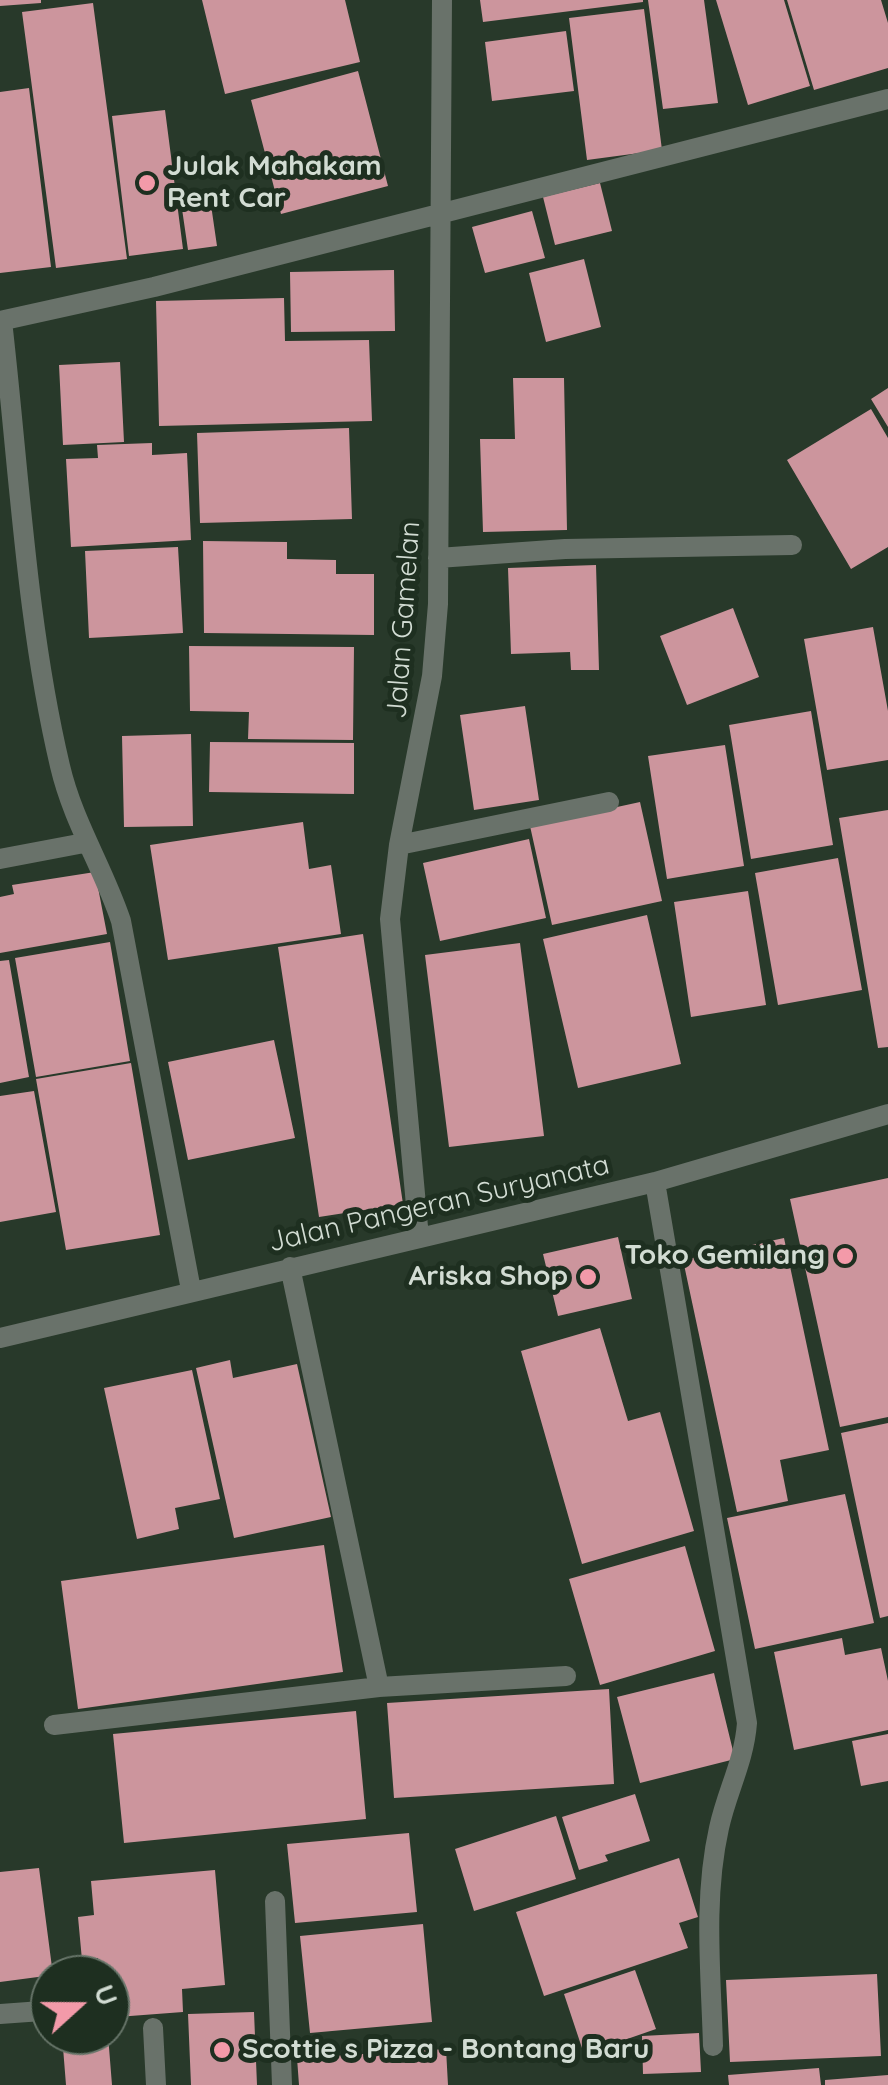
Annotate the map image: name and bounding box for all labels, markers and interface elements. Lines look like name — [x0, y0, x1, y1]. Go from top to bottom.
place label: Julak Mahakam Rent Car — [167, 150, 382, 216]
marker: Julak Mahakam Rent Car — [136, 172, 158, 194]
street label: Jalan Gamelan — [380, 520, 428, 720]
street label: Jalan Pangeran Suryanata — [265, 1148, 613, 1260]
place label: Toko Gemilang — [625, 1239, 825, 1273]
marker: Toko Gemilang — [834, 1245, 856, 1267]
place label: Ariska Shop — [408, 1260, 568, 1294]
marker: Ariska Shop — [577, 1266, 599, 1288]
north arrow — [30, 1955, 130, 2055]
text: U — [87, 1979, 126, 2010]
place label: Scottie s Pizza - Bontang Baru — [242, 2033, 649, 2067]
marker: Scottie s Pizza - Bontang Baru — [211, 2039, 233, 2061]

